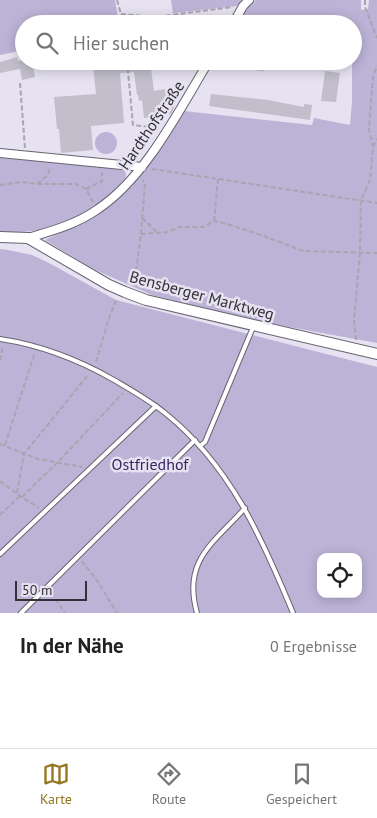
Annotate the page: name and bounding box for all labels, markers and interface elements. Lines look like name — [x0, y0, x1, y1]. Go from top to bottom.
search box — [15, 15, 362, 70]
icon: search — [33, 29, 61, 57]
text: Hier suchen — [73, 31, 169, 55]
street label: Hardthofstraße — [114, 76, 188, 174]
street label: Bensberger Marktweg — [128, 266, 276, 324]
park label: Ostfriedhof — [112, 454, 189, 474]
map controls — [317, 553, 362, 598]
button: locate — [317, 553, 362, 598]
scale bar — [15, 578, 88, 601]
text: 50 m — [22, 581, 52, 599]
text: In der Nähe — [20, 632, 124, 659]
text: 0 Ergebnisse — [270, 636, 357, 656]
tab: Karte — [40, 760, 72, 808]
tab: Route — [152, 760, 186, 808]
tab: Gespeichert — [266, 760, 337, 808]

